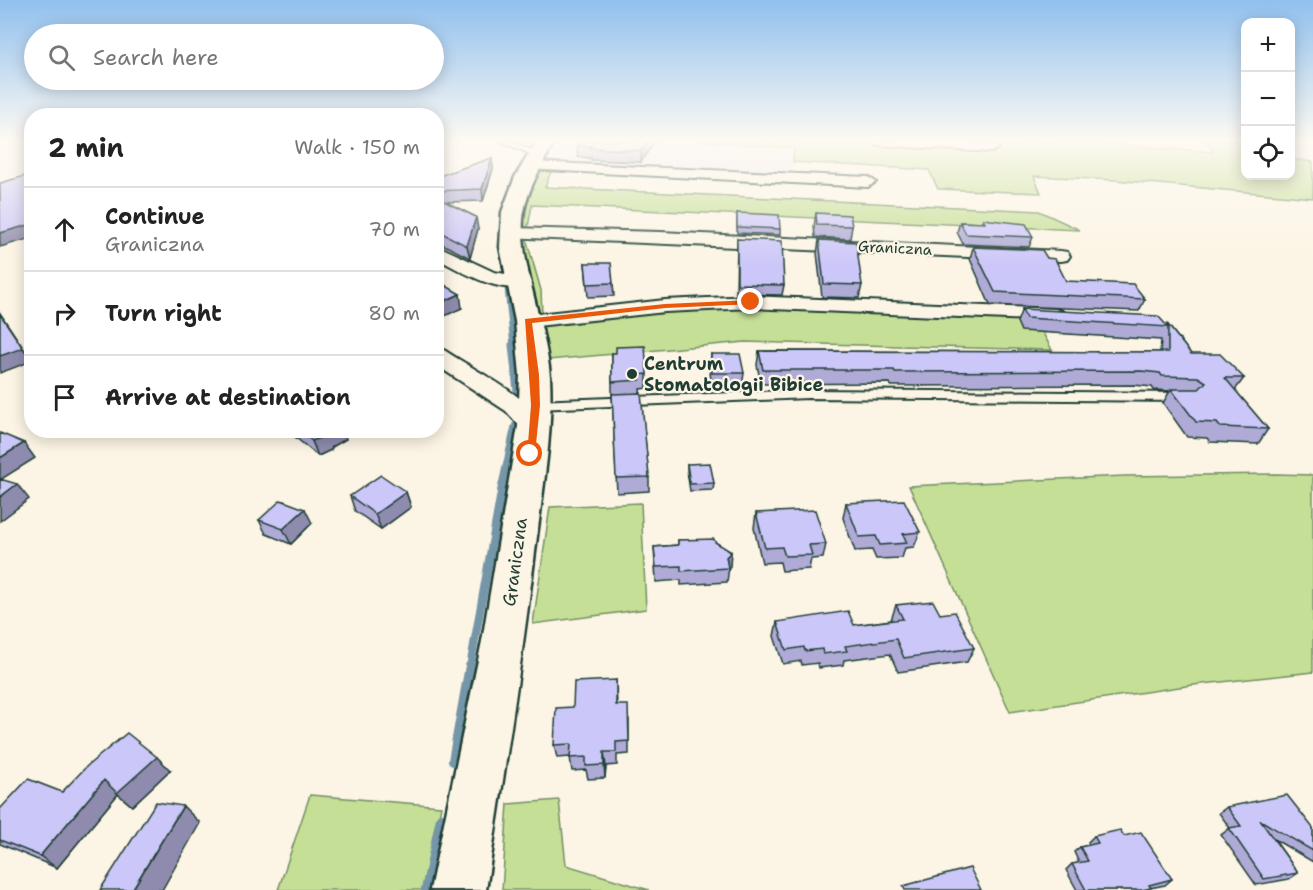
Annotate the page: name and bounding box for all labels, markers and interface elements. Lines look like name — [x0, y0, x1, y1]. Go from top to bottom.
map controls — [1241, 18, 1295, 180]
button: + — [1241, 18, 1295, 72]
search box — [24, 24, 444, 90]
icon: search — [45, 41, 78, 74]
text: Search here — [93, 43, 219, 72]
button: − — [1241, 72, 1295, 126]
button: locate — [1241, 126, 1295, 180]
text: 2 min — [48, 130, 124, 165]
text: Walk · 150 m — [294, 134, 420, 160]
text: Continue — [105, 202, 205, 231]
icon: ahead — [48, 213, 81, 246]
text: 70 m — [368, 216, 420, 242]
text: Graniczna — [105, 231, 204, 257]
street label: Graniczna — [857, 236, 933, 260]
route end — [737, 288, 763, 314]
icon: right — [48, 297, 81, 330]
text: Turn right — [105, 299, 222, 328]
text: 80 m — [368, 300, 420, 326]
place label: Centrum Stomatologii Bibice — [644, 352, 824, 397]
marker: Centrum Stomatologii Bibice — [625, 367, 639, 381]
icon: arrive — [48, 381, 81, 414]
text: Arrive at destination — [105, 383, 351, 412]
route start — [516, 440, 542, 466]
street label: Graniczna — [497, 516, 533, 608]

